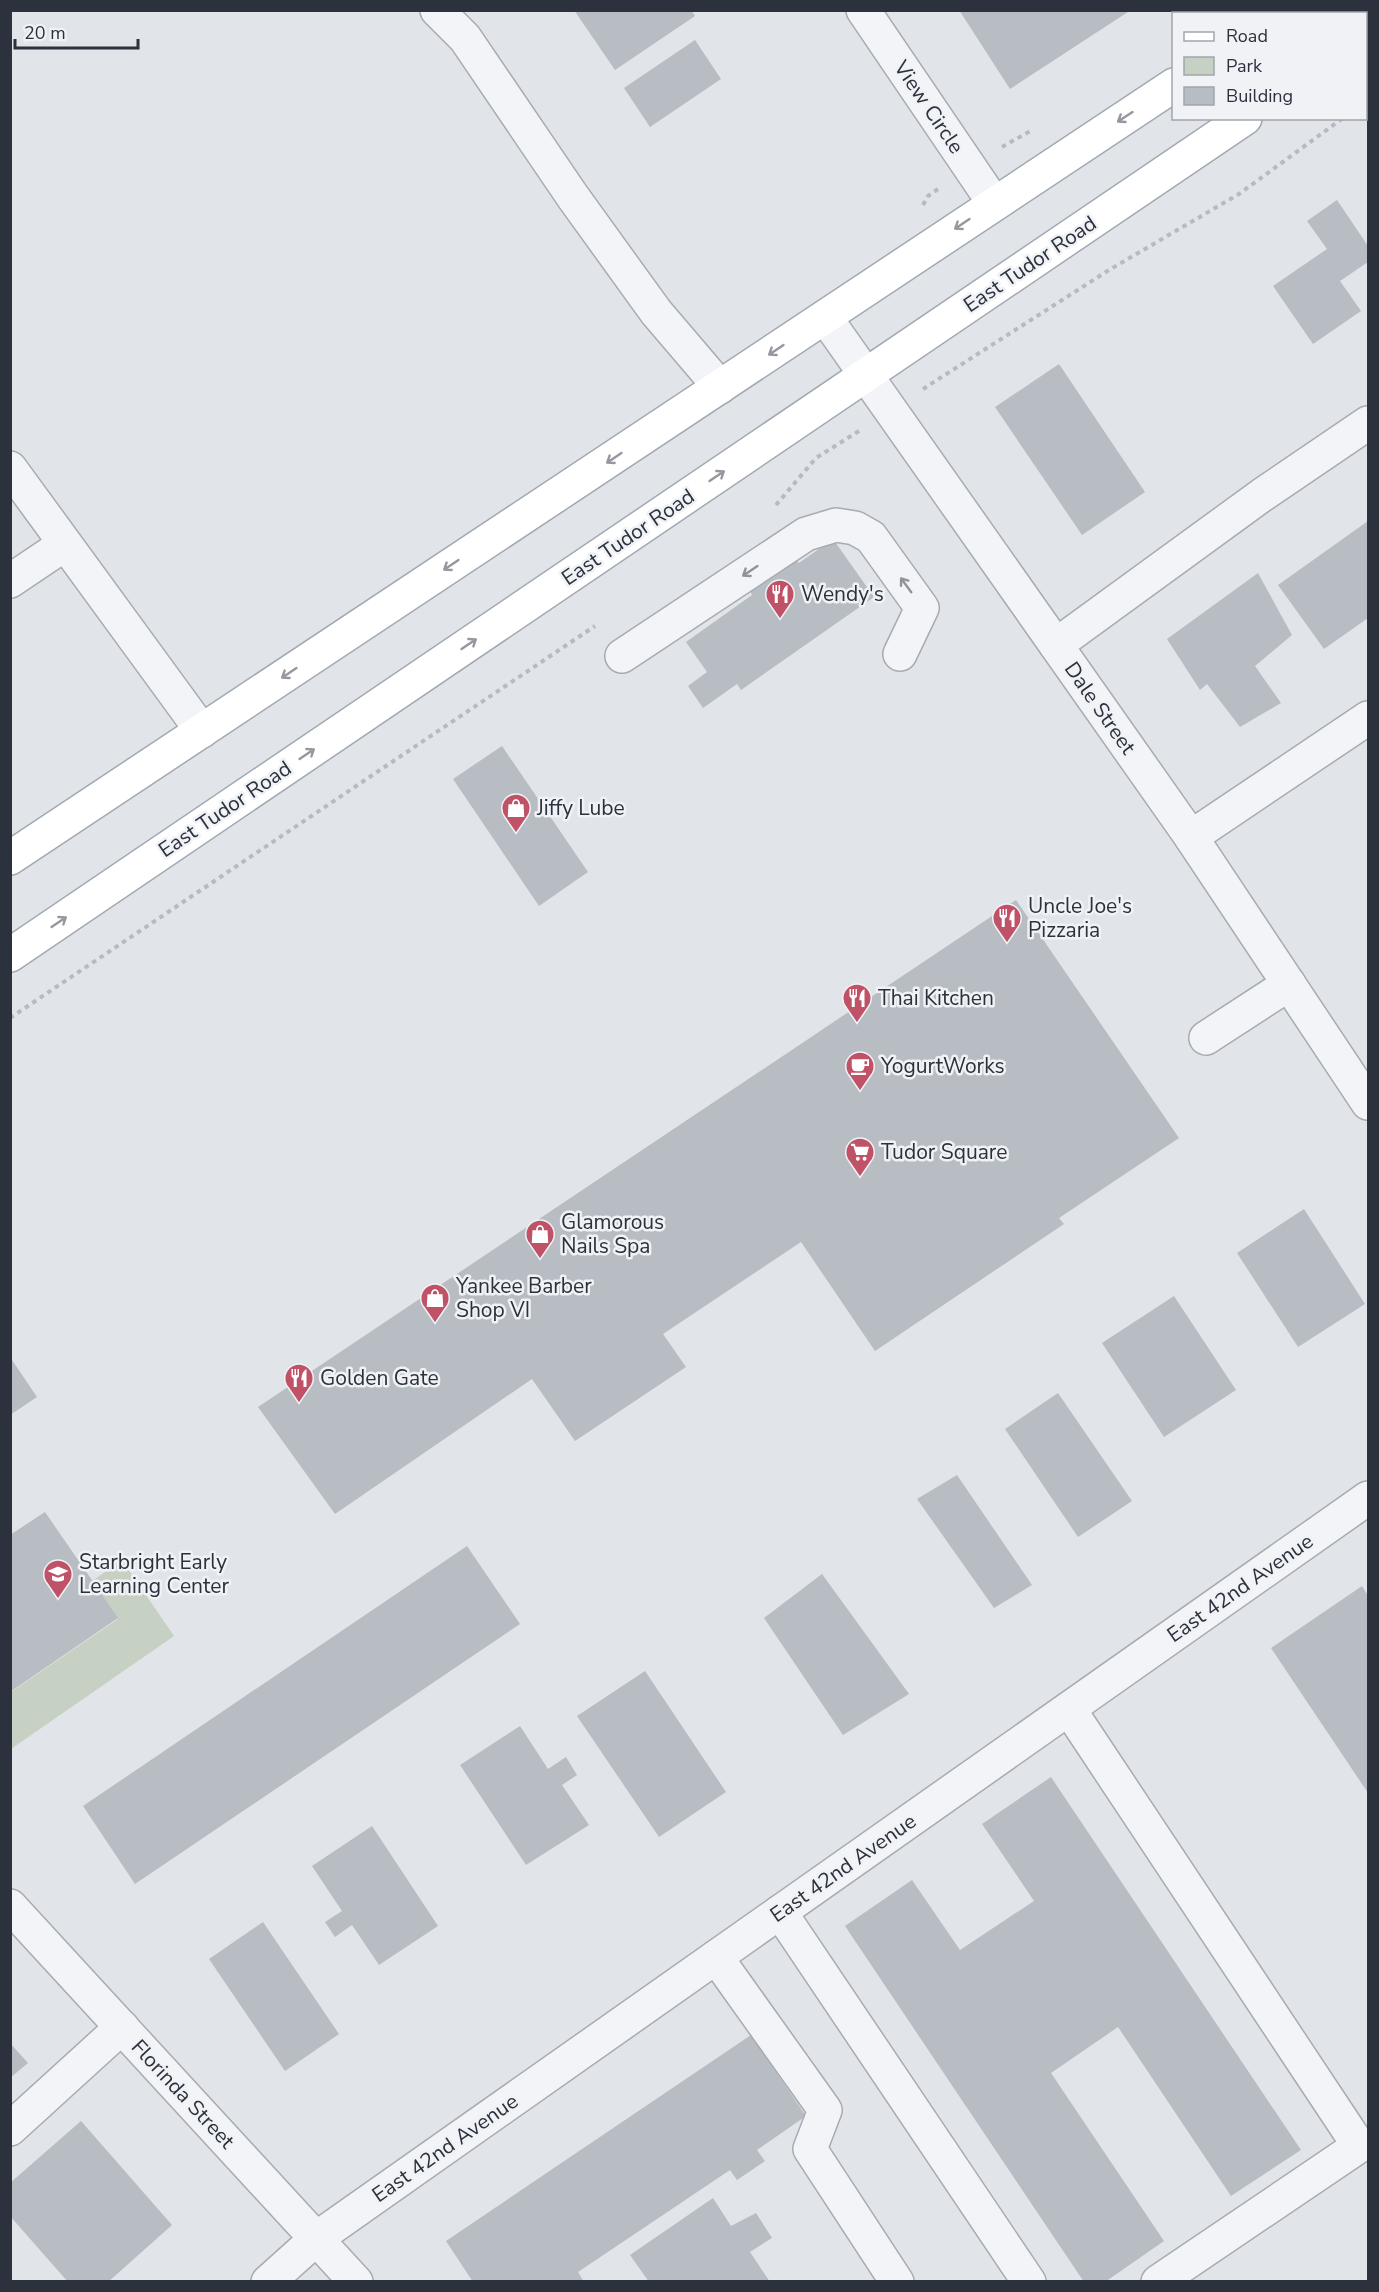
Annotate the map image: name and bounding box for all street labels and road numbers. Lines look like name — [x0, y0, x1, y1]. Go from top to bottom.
street label: View Circle — [887, 54, 970, 159]
street label: East Tudor Road — [958, 209, 1102, 319]
street label: East Tudor Road — [556, 482, 700, 592]
street label: Dale Street — [1058, 656, 1142, 760]
street label: East Tudor Road — [153, 754, 297, 864]
street label: East 42nd Avenue — [1161, 1527, 1319, 1649]
street label: East 42nd Avenue — [764, 1807, 922, 1929]
street label: Florinda Street — [125, 2033, 241, 2155]
street label: East 42nd Avenue — [366, 2087, 524, 2209]

